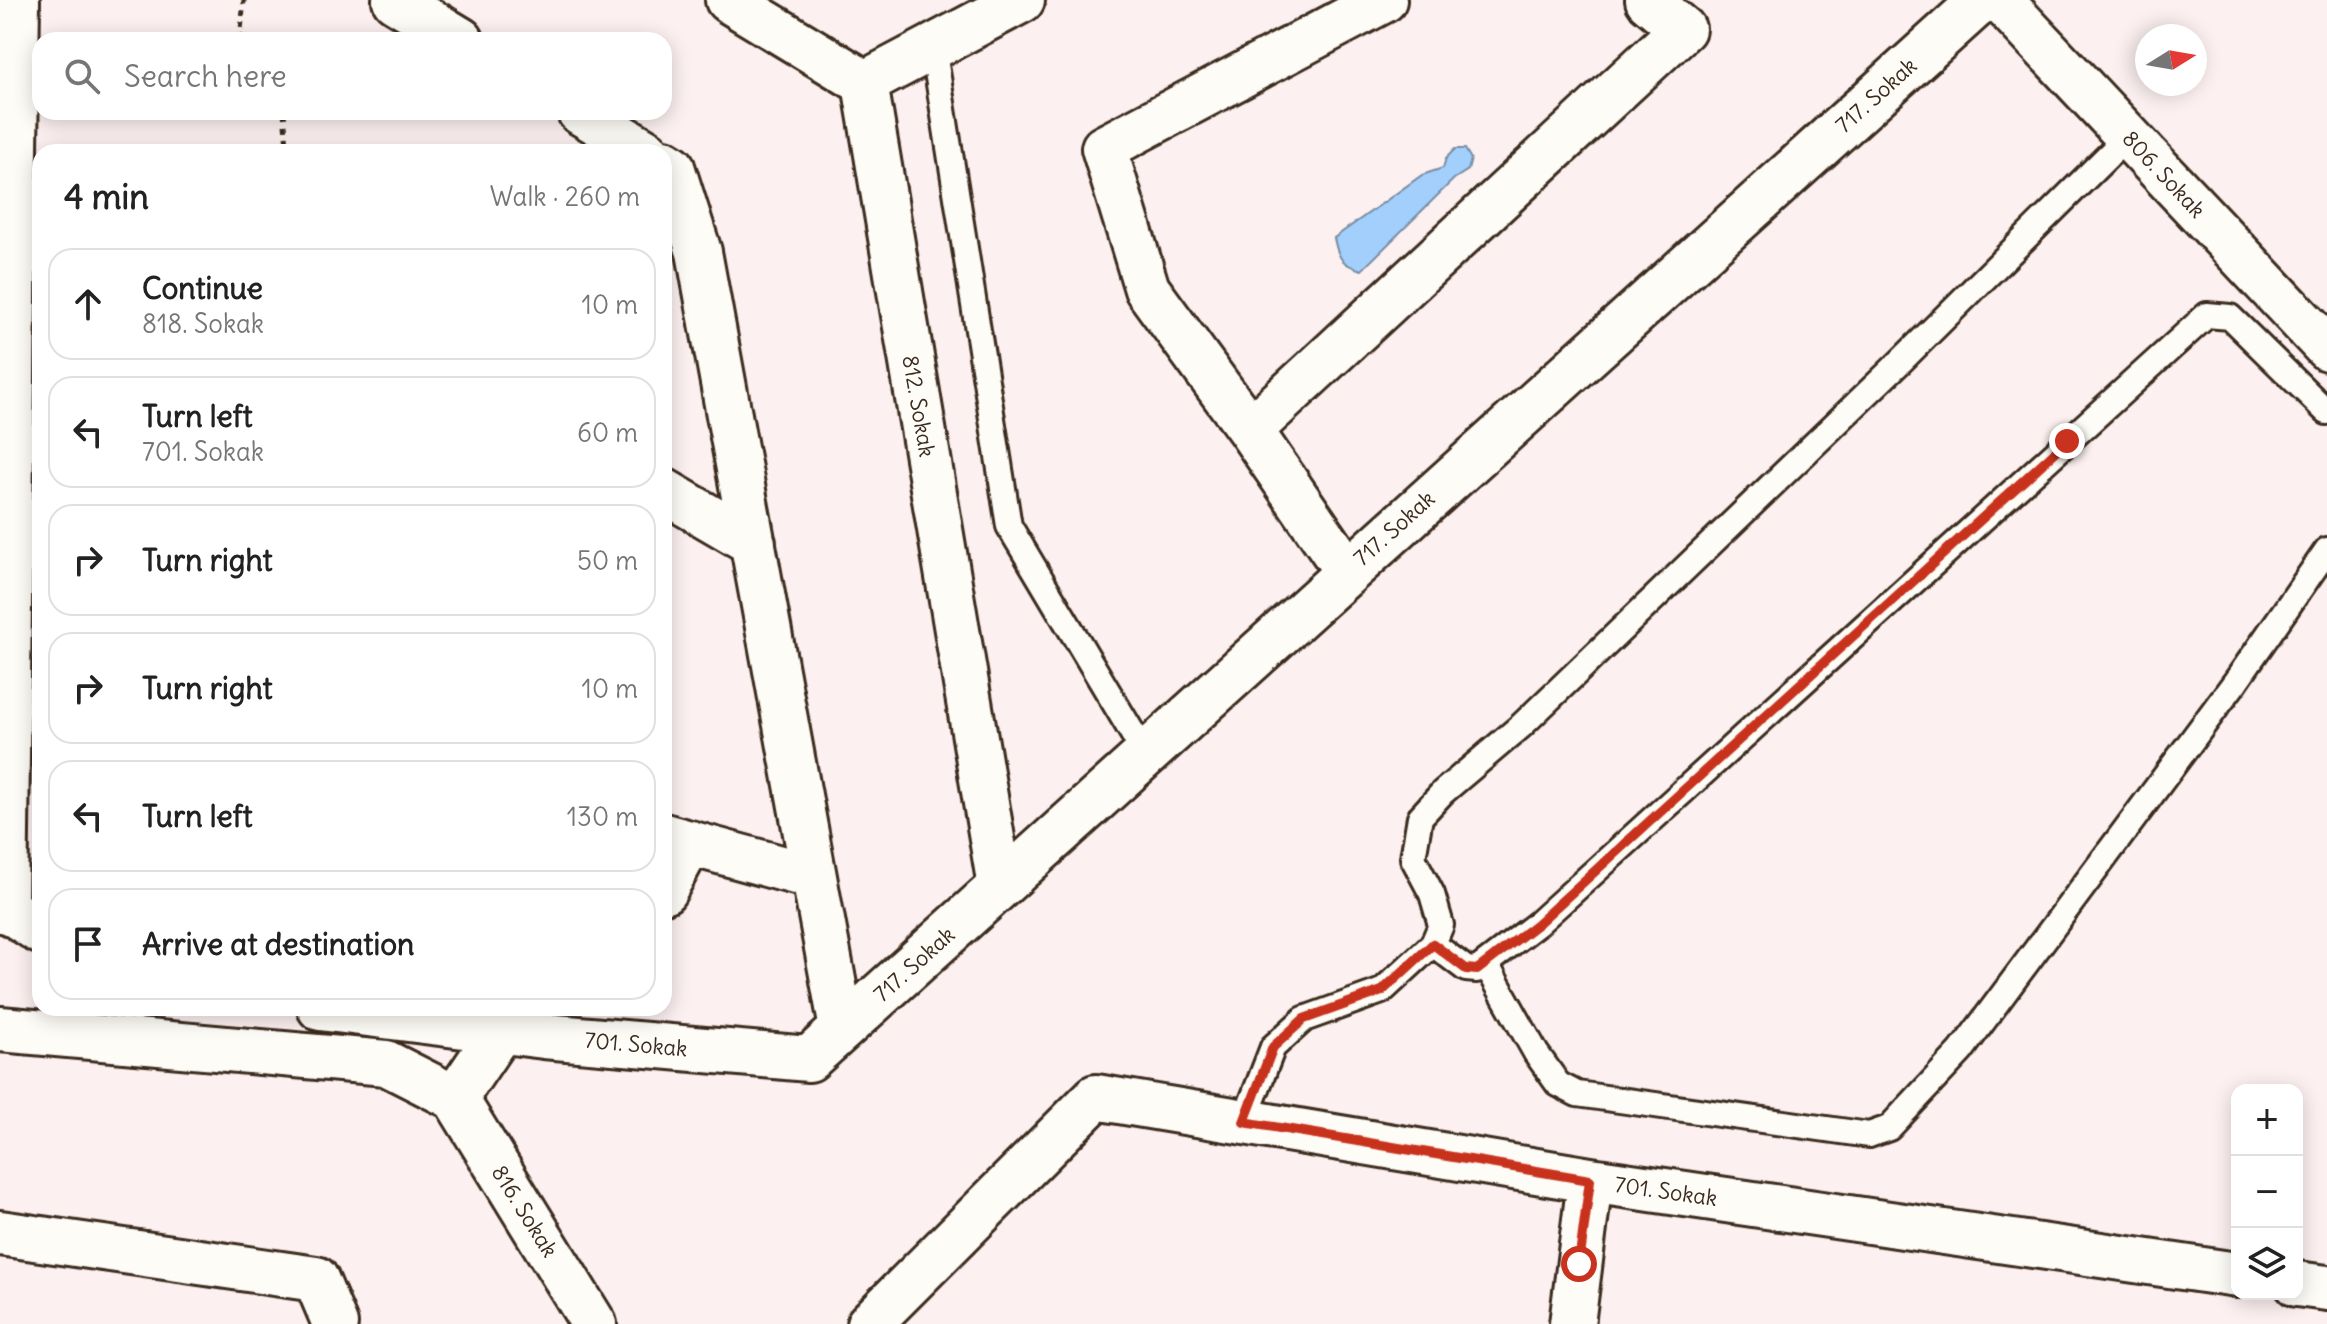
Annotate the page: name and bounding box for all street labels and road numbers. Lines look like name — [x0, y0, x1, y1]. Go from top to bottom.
street label: 717. Sokak — [1830, 51, 1922, 139]
street label: 806. Sokak — [2117, 125, 2211, 223]
street label: 812. Sokak — [896, 353, 942, 459]
street label: 717. Sokak — [1348, 484, 1440, 572]
street label: 717. Sokak — [868, 920, 960, 1008]
street label: 701. Sokak — [583, 1026, 689, 1062]
street label: 816. Sokak — [486, 1160, 564, 1262]
street label: 701. Sokak — [1613, 1170, 1719, 1212]

